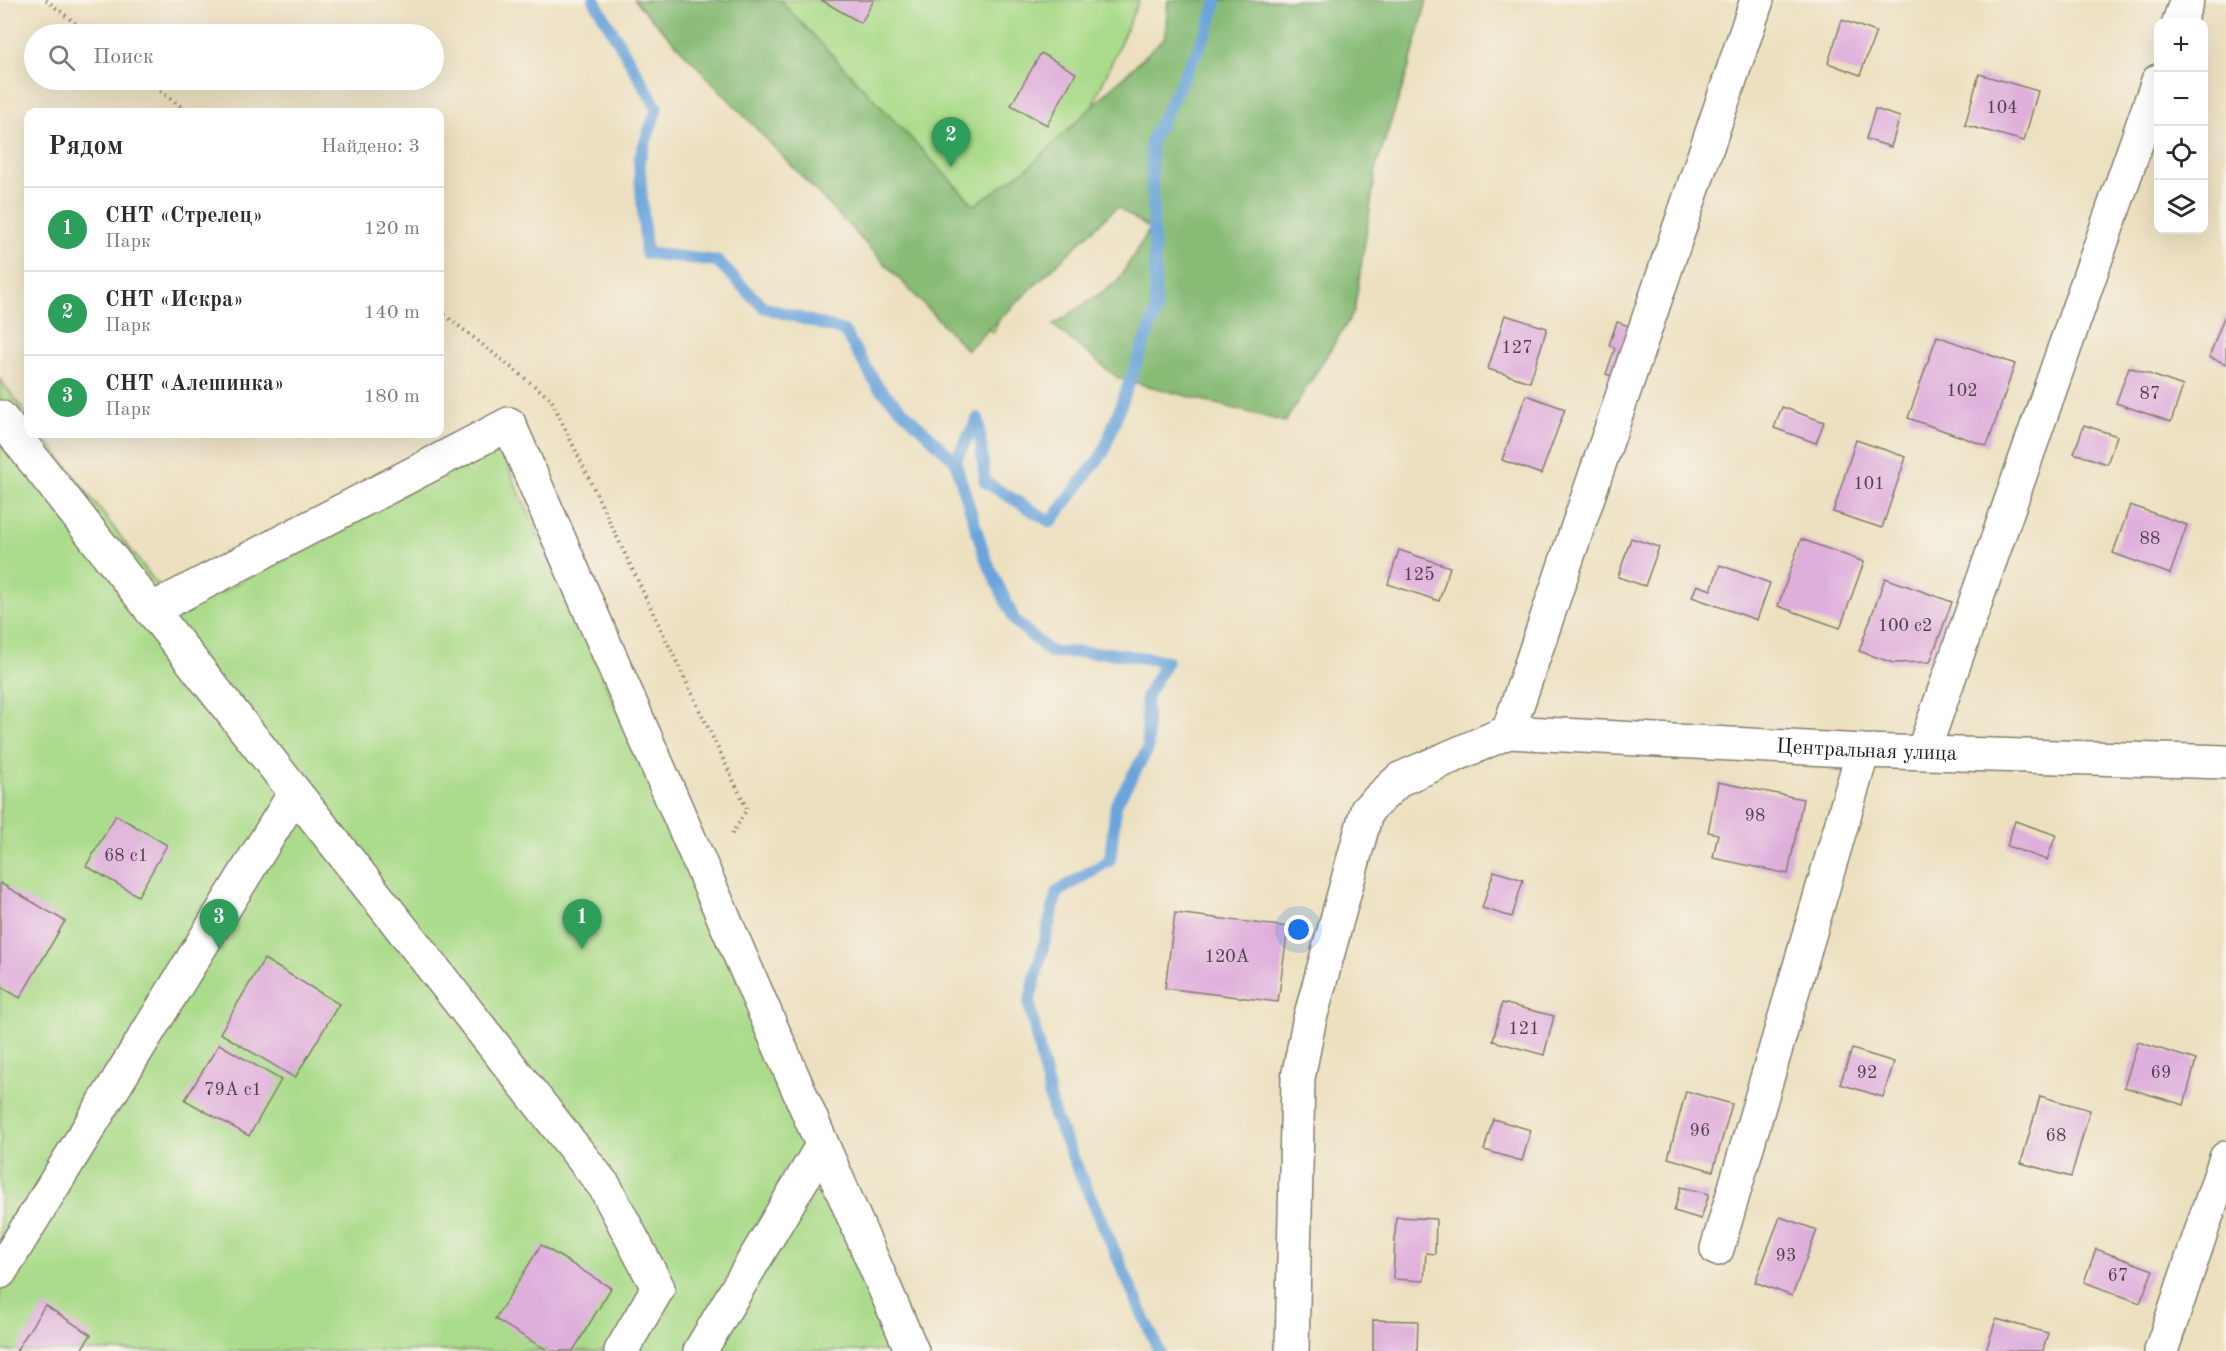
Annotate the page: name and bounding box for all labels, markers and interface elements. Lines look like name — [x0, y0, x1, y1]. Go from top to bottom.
map controls — [2154, 18, 2208, 234]
button: + — [2154, 18, 2208, 72]
search box — [24, 24, 444, 90]
icon: search — [45, 41, 78, 74]
text: Поиск — [93, 46, 154, 68]
button: − — [2154, 72, 2208, 126]
house number: 104 — [1986, 99, 2018, 117]
pin: 2 — [932, 118, 970, 167]
button: locate — [2154, 126, 2208, 180]
text: Рядом — [48, 134, 123, 160]
text: Найдено: 3 — [321, 137, 420, 157]
button: layers — [2154, 180, 2208, 234]
text: СНТ «Стрелец» — [105, 205, 263, 227]
text: 1 — [62, 219, 73, 239]
text: 120 m — [364, 219, 420, 239]
text: Парк — [105, 232, 151, 252]
text: СНТ «Искра» — [105, 289, 244, 311]
text: 2 — [62, 303, 73, 323]
text: 140 m — [364, 303, 420, 323]
text: Парк — [105, 316, 151, 336]
house number: 127 — [1501, 339, 1533, 357]
text: СНТ «Алешинка» — [105, 373, 285, 395]
house number: 102 — [1946, 382, 1978, 400]
house number: 87 — [2140, 385, 2160, 403]
text: 3 — [62, 387, 73, 407]
text: 180 m — [364, 387, 420, 407]
text: Парк — [105, 400, 151, 420]
house number: 101 — [1853, 475, 1885, 493]
house number: 88 — [2140, 530, 2160, 548]
house number: 125 — [1403, 566, 1435, 584]
house number: 100 с2 — [1878, 617, 1932, 635]
street label: Центральная улица — [1776, 736, 1957, 764]
house number: 98 — [1745, 807, 1765, 825]
house number: 68 с1 — [104, 847, 148, 865]
pin: 3 — [200, 900, 238, 949]
pin: 1 — [562, 900, 602, 949]
your location — [1284, 915, 1313, 944]
house number: 120А — [1204, 948, 1250, 966]
house number: 121 — [1508, 1020, 1540, 1038]
house number: 92 — [1857, 1064, 1877, 1082]
house number: 69 — [2151, 1064, 2171, 1082]
house number: 79А с1 — [204, 1081, 262, 1099]
house number: 96 — [1690, 1122, 1710, 1140]
house number: 68 — [2046, 1127, 2066, 1145]
house number: 93 — [1776, 1247, 1796, 1265]
house number: 67 — [2108, 1267, 2128, 1285]

